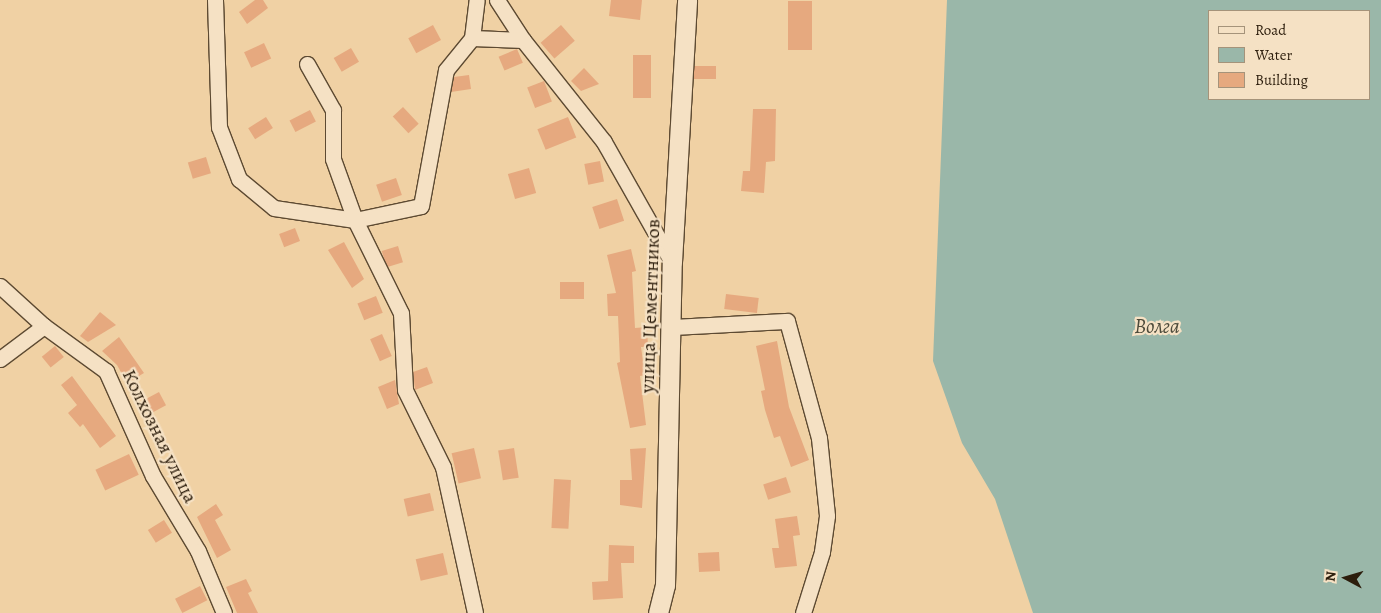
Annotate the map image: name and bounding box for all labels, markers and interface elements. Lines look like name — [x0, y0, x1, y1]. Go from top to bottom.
legend — [1208, 10, 1371, 100]
text: Road — [1255, 20, 1286, 40]
text: Water — [1255, 45, 1292, 65]
text: Building — [1255, 70, 1308, 90]
street label: улица Цементников — [635, 218, 665, 394]
water label: Волга — [1134, 313, 1180, 339]
street label: Колхозная улица — [117, 365, 203, 507]
north arrow — [1321, 553, 1371, 603]
text: N — [1321, 570, 1341, 582]

